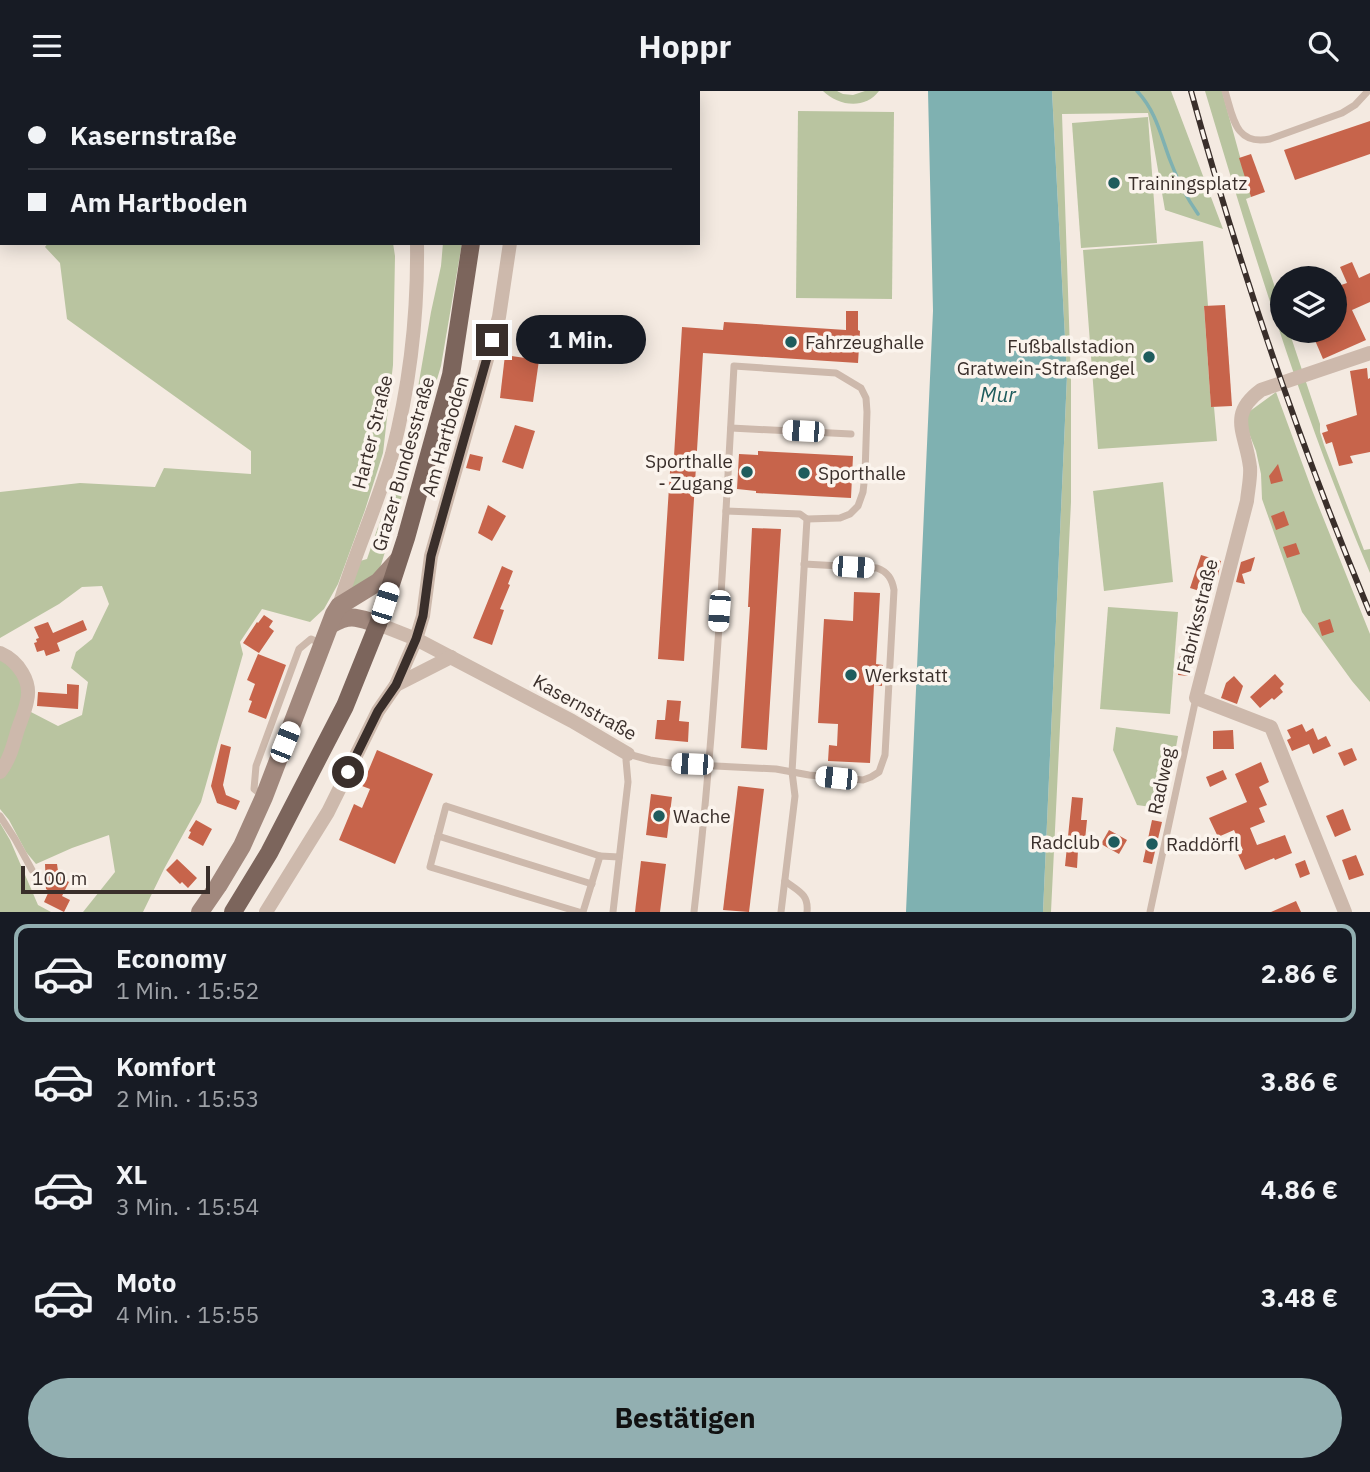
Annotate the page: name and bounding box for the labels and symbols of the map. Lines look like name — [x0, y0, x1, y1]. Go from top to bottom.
place label: Trainingsplatz — [1128, 171, 1247, 195]
marker: Trainingsplatz — [1106, 175, 1122, 191]
callout: 1 Min. — [516, 315, 646, 365]
route end — [476, 324, 508, 356]
place label: Fahrzeughalle — [805, 330, 924, 354]
marker: Fahrzeughalle — [783, 334, 799, 350]
place label: Fußballstadion Gratwein-Straßengel — [957, 334, 1135, 380]
marker: Fußballstadion Gratwein-Straßengel — [1141, 349, 1157, 365]
street label: Harter Straße — [346, 373, 398, 491]
street label: Am Hartboden — [416, 373, 474, 499]
street label: Grazer Bundesstraße — [367, 374, 439, 554]
water label: Mur — [980, 380, 1017, 408]
car — [782, 419, 825, 443]
place label: Sporthalle - Zugang — [645, 449, 733, 495]
place label: Sporthalle — [818, 461, 906, 485]
marker: Sporthalle - Zugang — [739, 464, 755, 480]
marker: Sporthalle — [796, 465, 812, 481]
car — [832, 555, 875, 579]
street label: Fabriksstraße — [1171, 556, 1223, 676]
car — [369, 580, 402, 626]
car — [708, 589, 731, 633]
place label: Werkstatt — [865, 663, 948, 687]
marker: Werkstatt — [843, 667, 859, 683]
street label: Kasernstraße — [529, 669, 641, 745]
car — [268, 719, 303, 765]
street label: Radweg — [1142, 745, 1180, 817]
car — [671, 753, 714, 775]
route start — [332, 756, 364, 788]
car — [815, 765, 858, 791]
place label: Wache — [673, 804, 731, 828]
marker: Wache — [651, 808, 667, 824]
place label: Radclub — [1030, 830, 1100, 854]
place label: Raddörfl — [1166, 832, 1239, 856]
marker: Radclub — [1106, 834, 1122, 850]
marker: Raddörfl — [1144, 836, 1160, 852]
scale bar — [21, 863, 210, 895]

